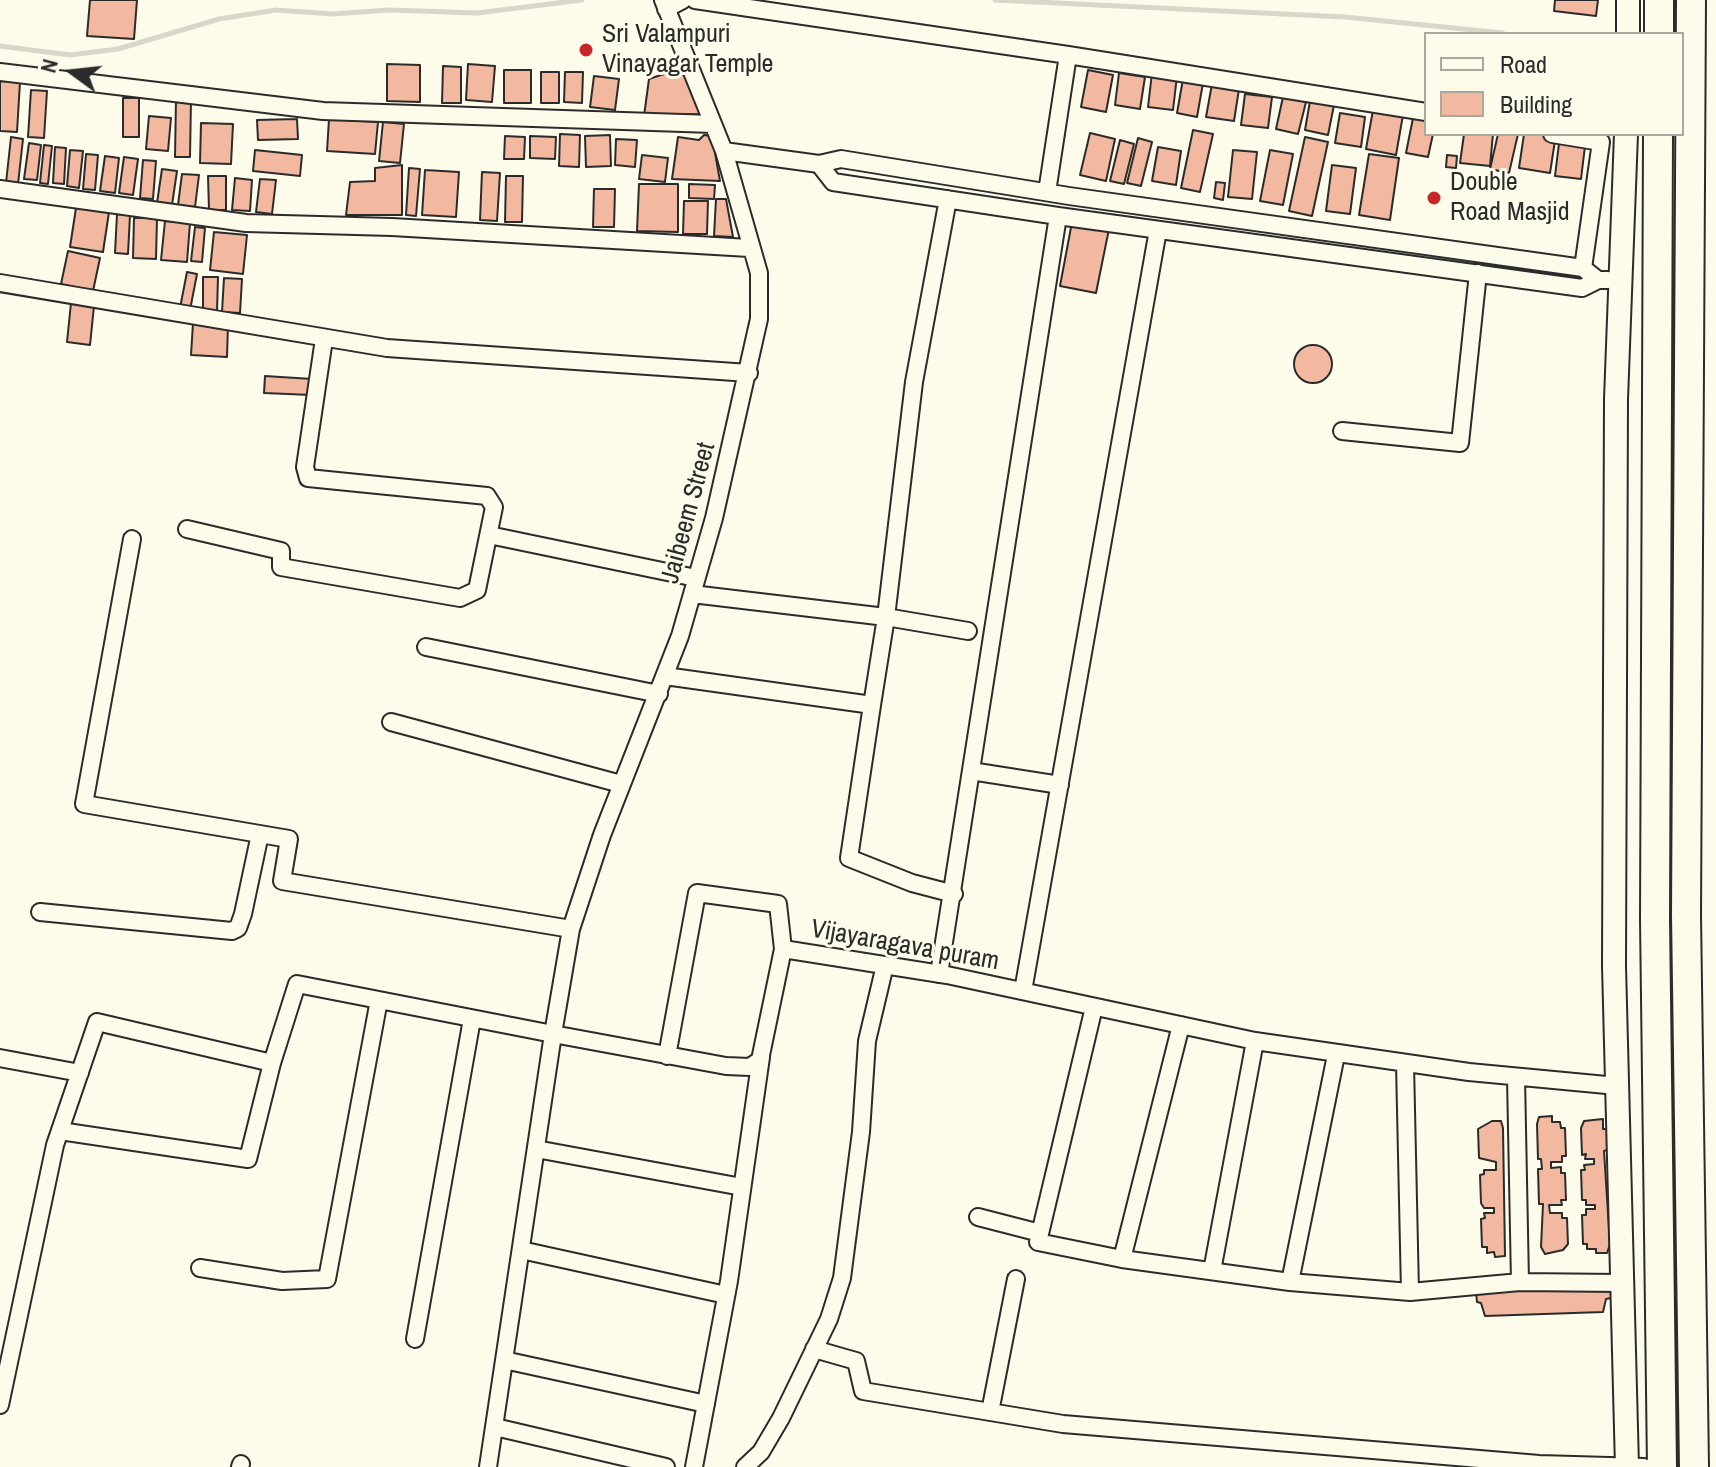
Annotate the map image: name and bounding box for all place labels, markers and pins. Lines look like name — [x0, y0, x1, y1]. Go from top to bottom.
place label: Sri Valampuri Vinayagar Temple — [602, 19, 773, 80]
marker: Sri Valampuri Vinayagar Temple — [577, 41, 595, 59]
place label: Double Road Masjid — [1450, 167, 1570, 228]
marker: Double Road Masjid — [1425, 189, 1443, 207]

